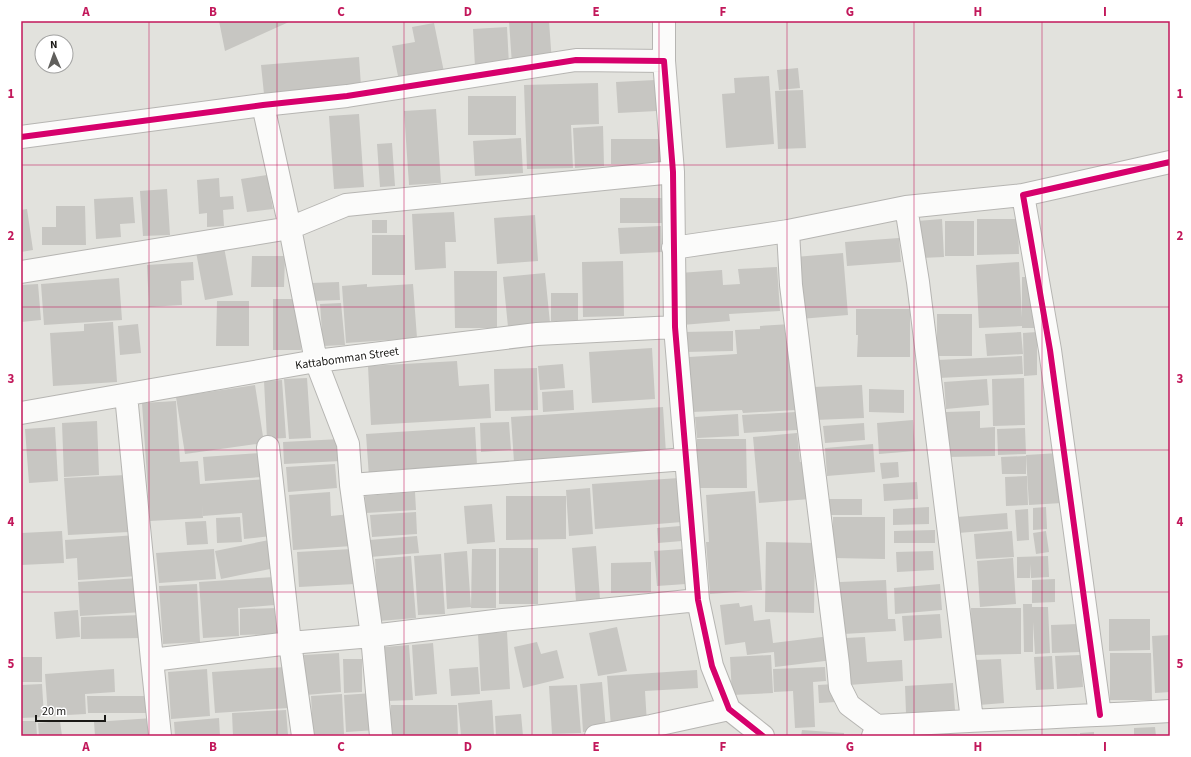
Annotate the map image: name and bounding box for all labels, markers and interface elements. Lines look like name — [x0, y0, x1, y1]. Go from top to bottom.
text: A — [81, 3, 90, 21]
text: B — [209, 3, 217, 21]
text: C — [337, 3, 345, 21]
text: D — [464, 3, 472, 21]
text: E — [592, 3, 600, 21]
text: F — [720, 3, 727, 21]
text: G — [846, 3, 854, 21]
text: H — [974, 3, 982, 21]
text: I — [1103, 3, 1107, 21]
north arrow — [34, 34, 74, 74]
text: N — [50, 37, 58, 52]
text: 1 — [8, 85, 15, 103]
text: 1 — [1177, 85, 1184, 103]
text: 2 — [8, 227, 15, 245]
text: 2 — [1177, 227, 1184, 245]
street label: Kattabomman Street — [294, 343, 400, 374]
text: 3 — [8, 370, 15, 388]
text: 3 — [1177, 370, 1184, 388]
text: 4 — [8, 513, 15, 531]
text: 4 — [1177, 513, 1184, 531]
text: 5 — [8, 655, 15, 673]
text: 5 — [1177, 655, 1184, 673]
scale bar — [36, 697, 105, 723]
text: 20 m — [42, 703, 66, 720]
text: A — [81, 738, 90, 756]
text: B — [209, 738, 217, 756]
text: C — [337, 738, 345, 756]
text: D — [464, 738, 472, 756]
text: E — [592, 738, 600, 756]
text: F — [720, 738, 727, 756]
text: G — [846, 738, 854, 756]
text: H — [974, 738, 982, 756]
text: I — [1103, 738, 1107, 756]

